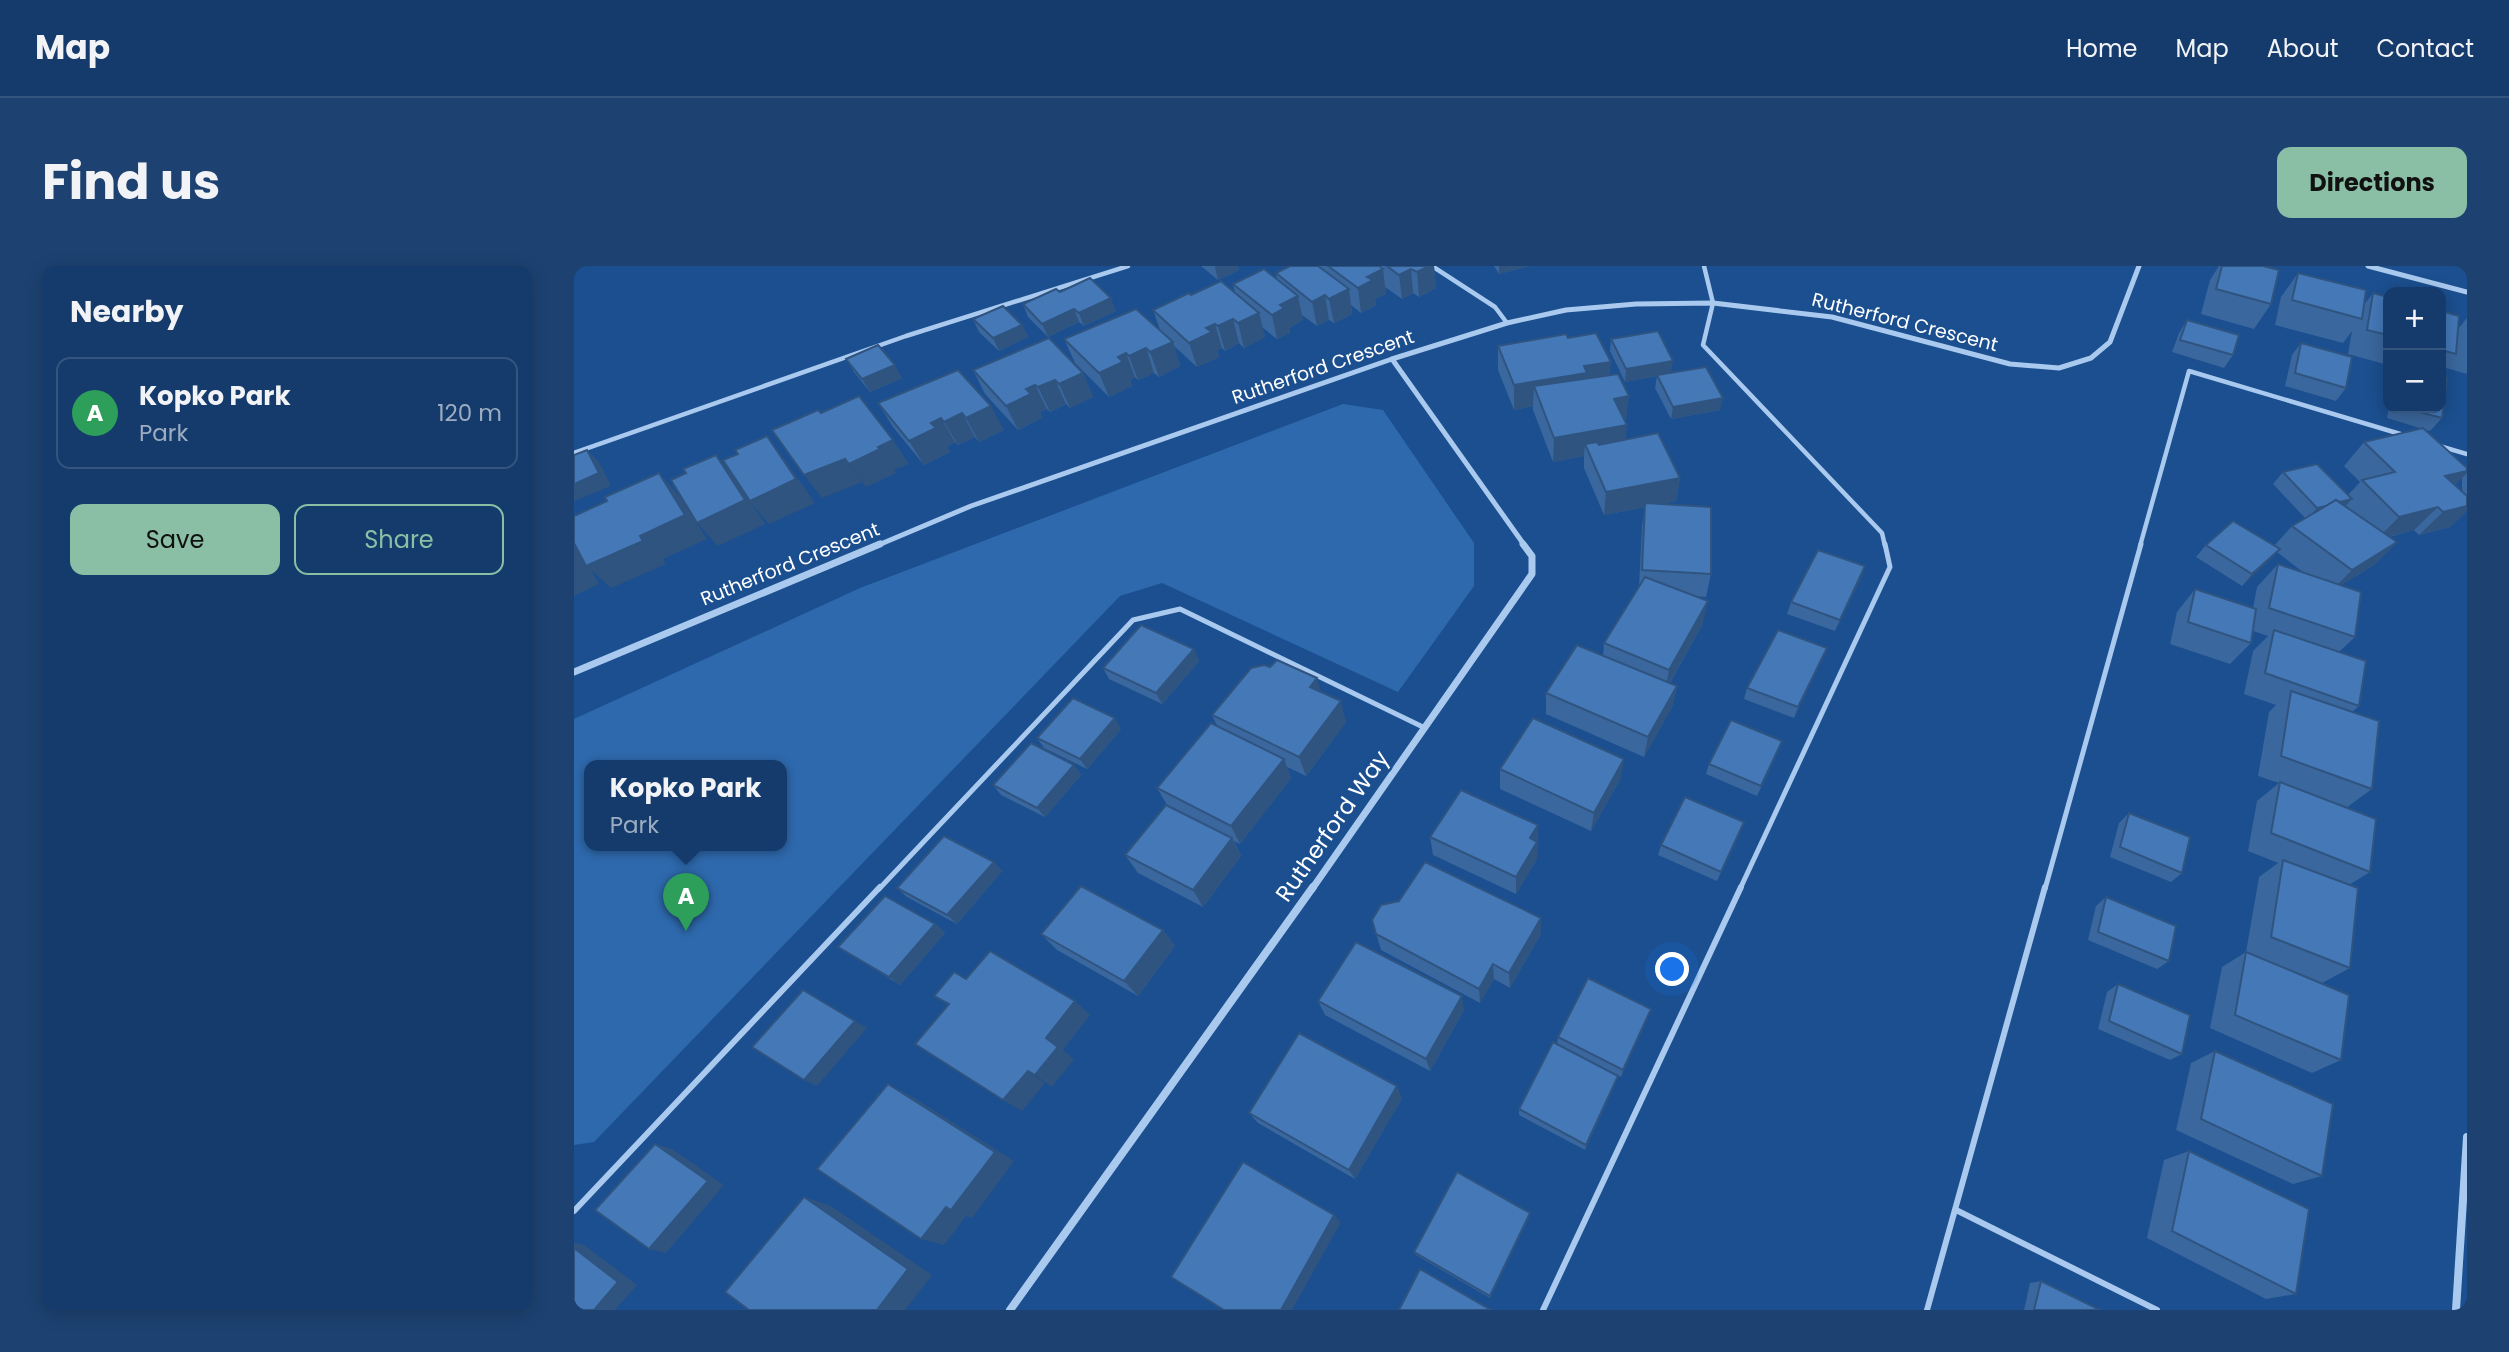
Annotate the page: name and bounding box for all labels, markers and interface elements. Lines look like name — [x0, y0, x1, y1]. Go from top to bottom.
text: Map — [35, 24, 110, 71]
text: Home — [2066, 32, 2138, 65]
text: Map — [2176, 32, 2229, 65]
text: About — [2267, 32, 2338, 65]
text: Contact — [2376, 32, 2474, 65]
button: Directions — [2277, 147, 2467, 218]
text: Find us — [42, 148, 220, 216]
street label: Rutherford Crescent — [1809, 286, 2001, 358]
map controls — [2383, 287, 2446, 413]
button: + — [2383, 287, 2446, 350]
text: Nearby — [70, 290, 184, 333]
street label: Rutherford Crescent — [1228, 323, 1418, 411]
button: − — [2383, 350, 2446, 413]
text: Kopko Park — [139, 378, 291, 414]
text: A — [87, 397, 103, 429]
text: 120 m — [437, 397, 502, 429]
text: Park — [139, 417, 188, 449]
button: Save — [70, 504, 280, 575]
button: Share — [294, 504, 504, 575]
street label: Rutherford Crescent — [696, 516, 884, 612]
street label: Rutherford Way — [1268, 744, 1396, 908]
popup — [584, 760, 787, 851]
text: Kopko Park — [610, 770, 761, 806]
text: Park — [610, 809, 659, 841]
pin: A — [663, 873, 709, 931]
your location — [1655, 952, 1689, 986]

